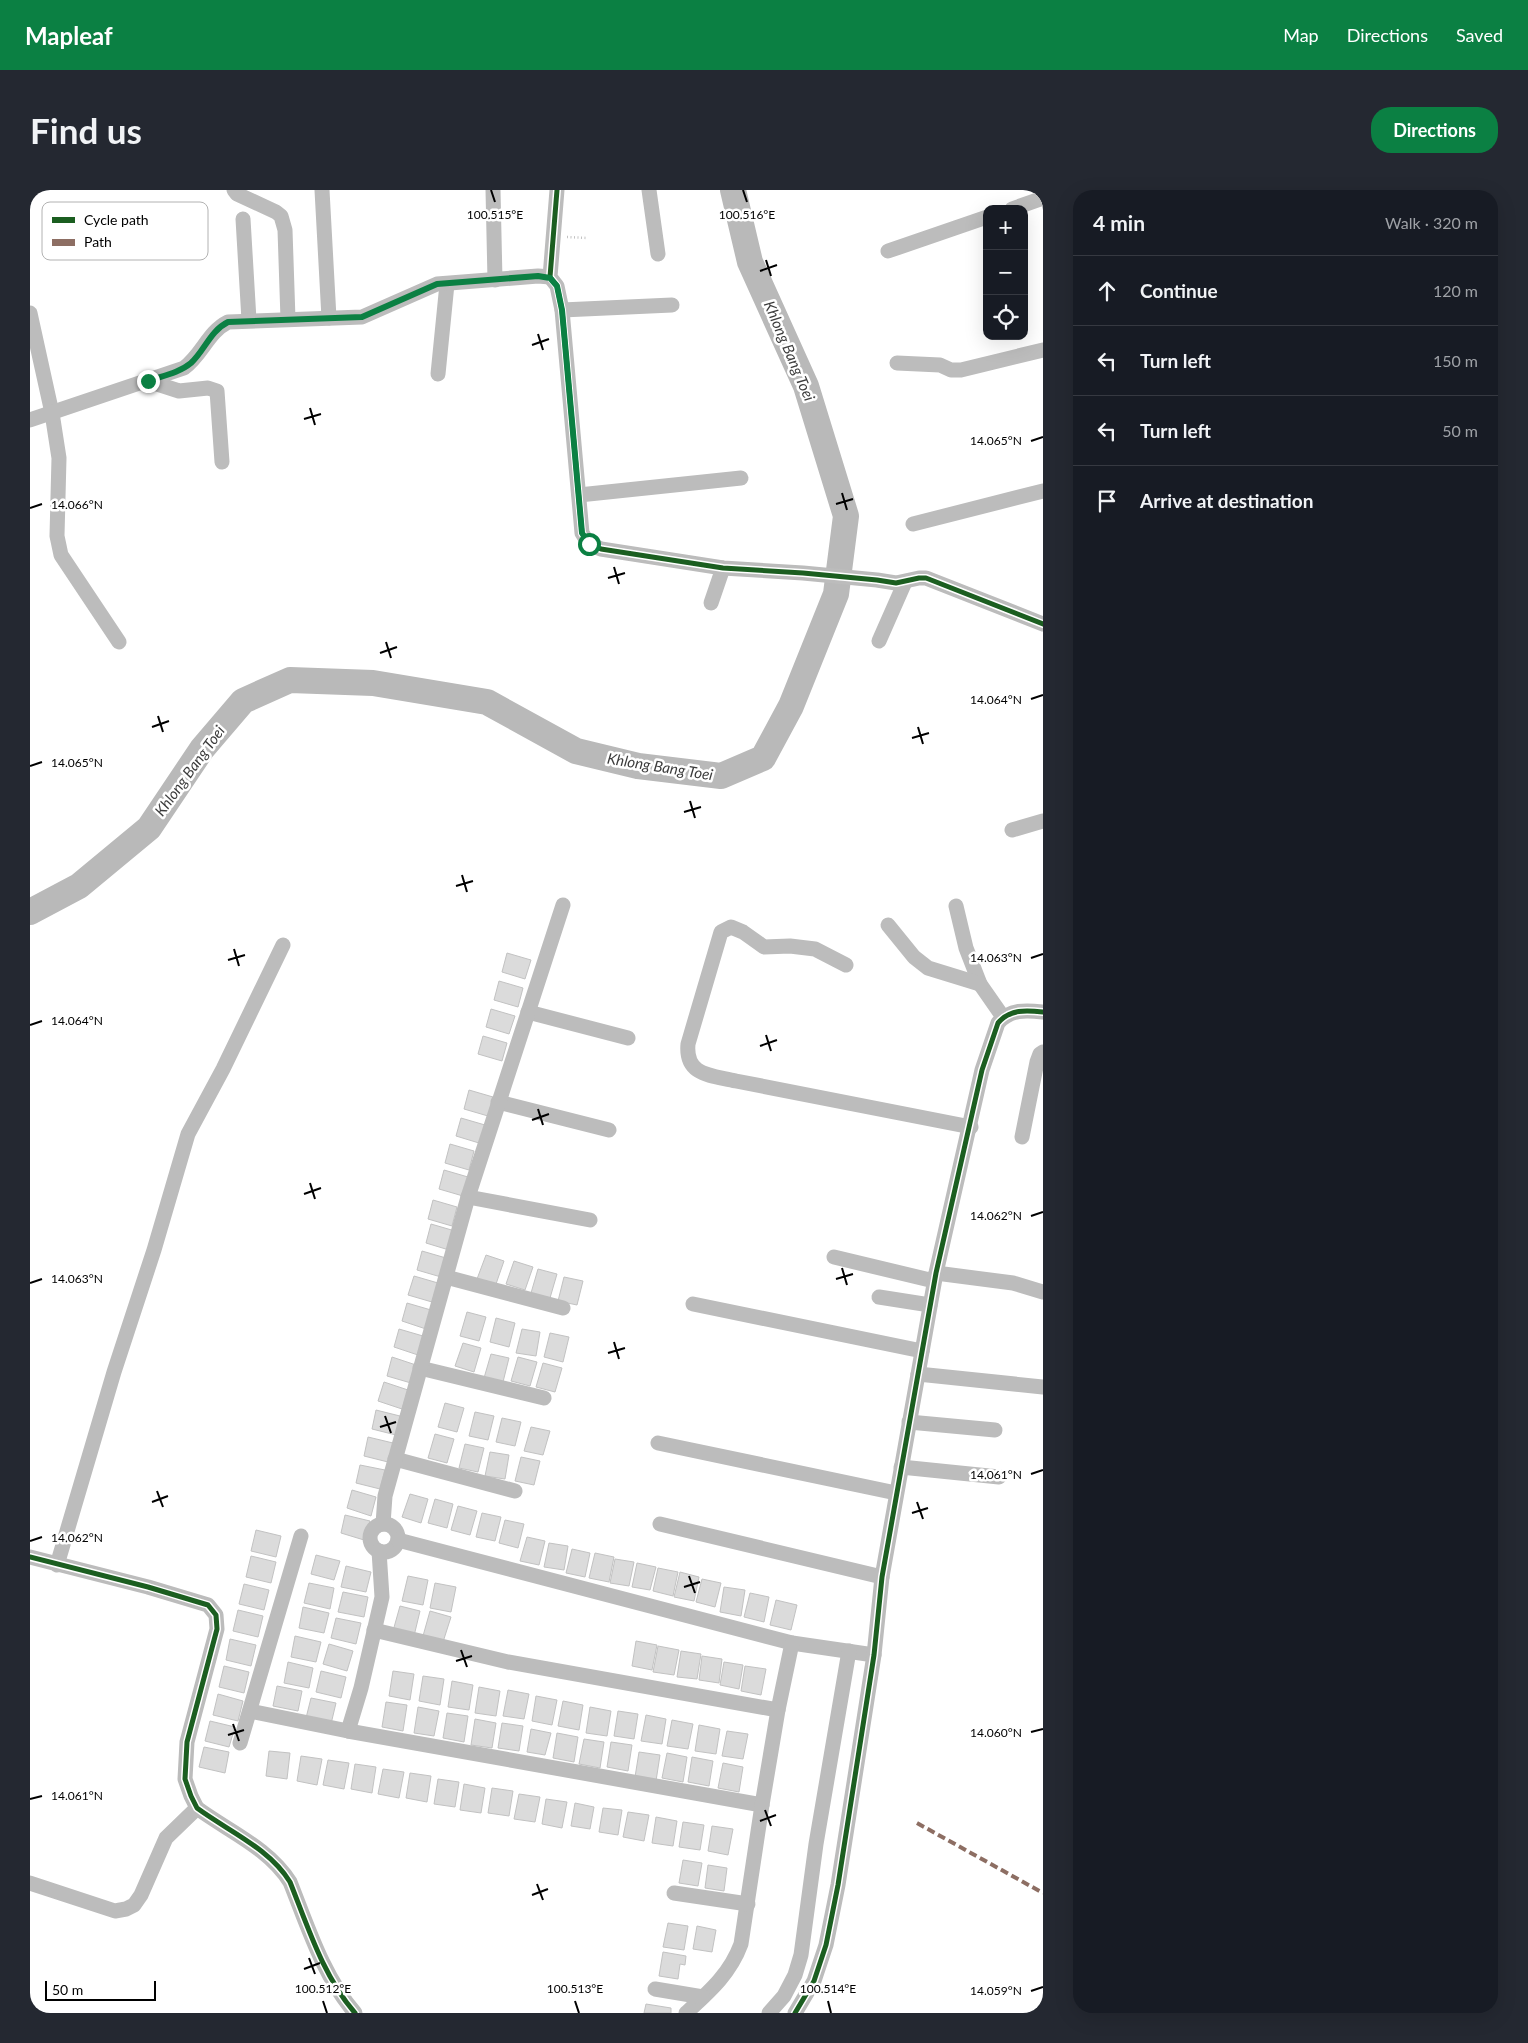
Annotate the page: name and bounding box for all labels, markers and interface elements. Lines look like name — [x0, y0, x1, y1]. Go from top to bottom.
text: Mapleaf — [25, 21, 113, 50]
text: Map — [1283, 24, 1319, 46]
text: Directions — [1347, 24, 1428, 46]
text: Saved — [1456, 24, 1503, 46]
button: Directions — [1371, 107, 1498, 153]
text: Find us — [30, 109, 142, 151]
legend — [42, 202, 208, 260]
map controls — [983, 205, 1028, 340]
button: + — [983, 205, 1028, 250]
text: 100.515°E — [467, 207, 523, 222]
text: 100.516°E — [719, 207, 775, 222]
text: 4 min — [1093, 210, 1145, 235]
text: Cycle path — [84, 211, 149, 228]
text: Walk · 320 m — [1385, 213, 1478, 232]
text: Path — [84, 233, 112, 250]
button: − — [983, 250, 1028, 295]
icon: ahead — [1093, 277, 1121, 305]
text: Continue — [1140, 279, 1218, 302]
text: 120 m — [1433, 281, 1478, 300]
button: locate — [983, 295, 1028, 340]
water label: Khlong Bang Toei — [761, 298, 819, 404]
icon: left — [1093, 347, 1121, 375]
text: Turn left — [1140, 349, 1211, 372]
text: 150 m — [1433, 351, 1478, 370]
route end — [137, 370, 160, 393]
icon: left — [1093, 417, 1121, 445]
text: Turn left — [1140, 419, 1211, 442]
text: 50 m — [1442, 421, 1478, 440]
text: 14.065°N — [970, 433, 1022, 448]
icon: arrive — [1093, 487, 1121, 515]
text: Arrive at destination — [1140, 489, 1313, 512]
text: 14.066°N — [51, 497, 103, 512]
route start — [578, 533, 601, 556]
text: 14.064°N — [970, 692, 1022, 707]
water label: Khlong Bang Toei — [150, 721, 228, 819]
water label: Khlong Bang Toei — [606, 749, 715, 783]
text: 14.065°N — [51, 755, 103, 770]
text: 14.063°N — [970, 950, 1022, 965]
text: 14.064°N — [51, 1013, 103, 1028]
text: 14.062°N — [970, 1208, 1022, 1223]
text: 14.063°N — [51, 1271, 103, 1286]
text: 14.061°N — [970, 1467, 1022, 1482]
text: 14.062°N — [51, 1530, 103, 1545]
text: 14.060°N — [970, 1725, 1022, 1740]
text: 14.061°N — [51, 1788, 103, 1803]
scale bar — [45, 1978, 156, 2001]
text: 50 m — [52, 1981, 83, 1998]
text: 100.512°E — [295, 1981, 351, 1996]
text: 100.513°E — [547, 1981, 603, 1996]
text: 100.514°E — [800, 1981, 856, 1996]
text: 14.059°N — [970, 1983, 1022, 1998]

